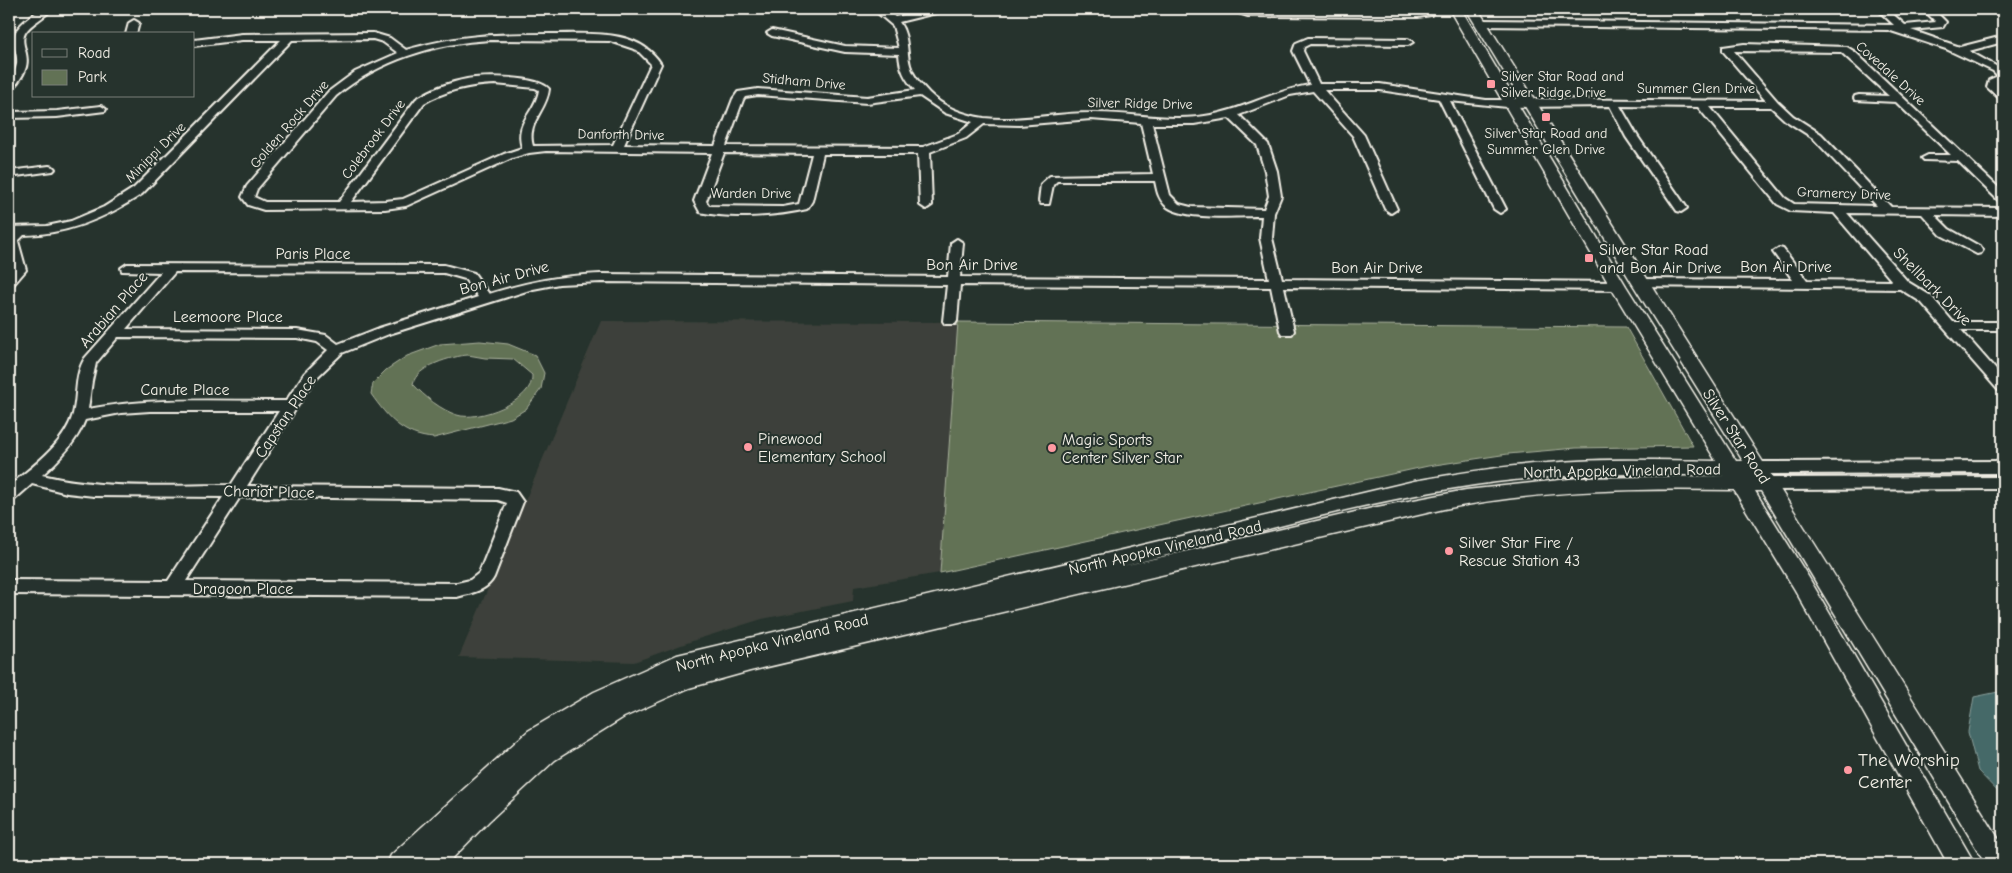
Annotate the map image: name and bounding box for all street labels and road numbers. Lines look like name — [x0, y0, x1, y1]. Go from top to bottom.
street label: Covedale Drive — [1852, 38, 1929, 109]
street label: Stidham Drive — [762, 69, 846, 94]
street label: Golden Rock Drive — [246, 77, 332, 172]
street label: Summer Glen Drive — [1637, 80, 1755, 97]
street label: Silver Ridge Drive — [1087, 94, 1193, 113]
street label: Colebrook Drive — [338, 96, 409, 182]
street label: Minippi Drive — [122, 119, 189, 186]
street label: Danforth Drive — [577, 125, 664, 144]
street label: Gramercy Drive — [1797, 183, 1891, 204]
street label: Warden Drive — [711, 185, 791, 202]
street label: Shellbark Drive — [1889, 244, 1975, 330]
street label: Paris Place — [276, 245, 350, 263]
street label: Bon Air Drive — [926, 256, 1018, 274]
street label: Bon Air Drive — [458, 257, 551, 299]
street label: Bon Air Drive — [1740, 258, 1832, 276]
street label: Bon Air Drive — [1331, 259, 1423, 277]
street label: Arabian Place — [76, 268, 152, 351]
street label: Leemoore Place — [173, 308, 283, 326]
street label: Capstan Place — [251, 372, 320, 461]
street label: Canute Place — [140, 381, 230, 399]
street label: Silver Star Road — [1699, 386, 1774, 487]
street label: North Apopka Vineland Road — [1523, 460, 1721, 482]
street label: Chariot Place — [223, 482, 315, 502]
street label: North Apopka Vineland Road — [1067, 517, 1264, 579]
street label: Dragoon Place — [193, 580, 293, 598]
street label: North Apopka Vineland Road — [674, 610, 870, 676]

